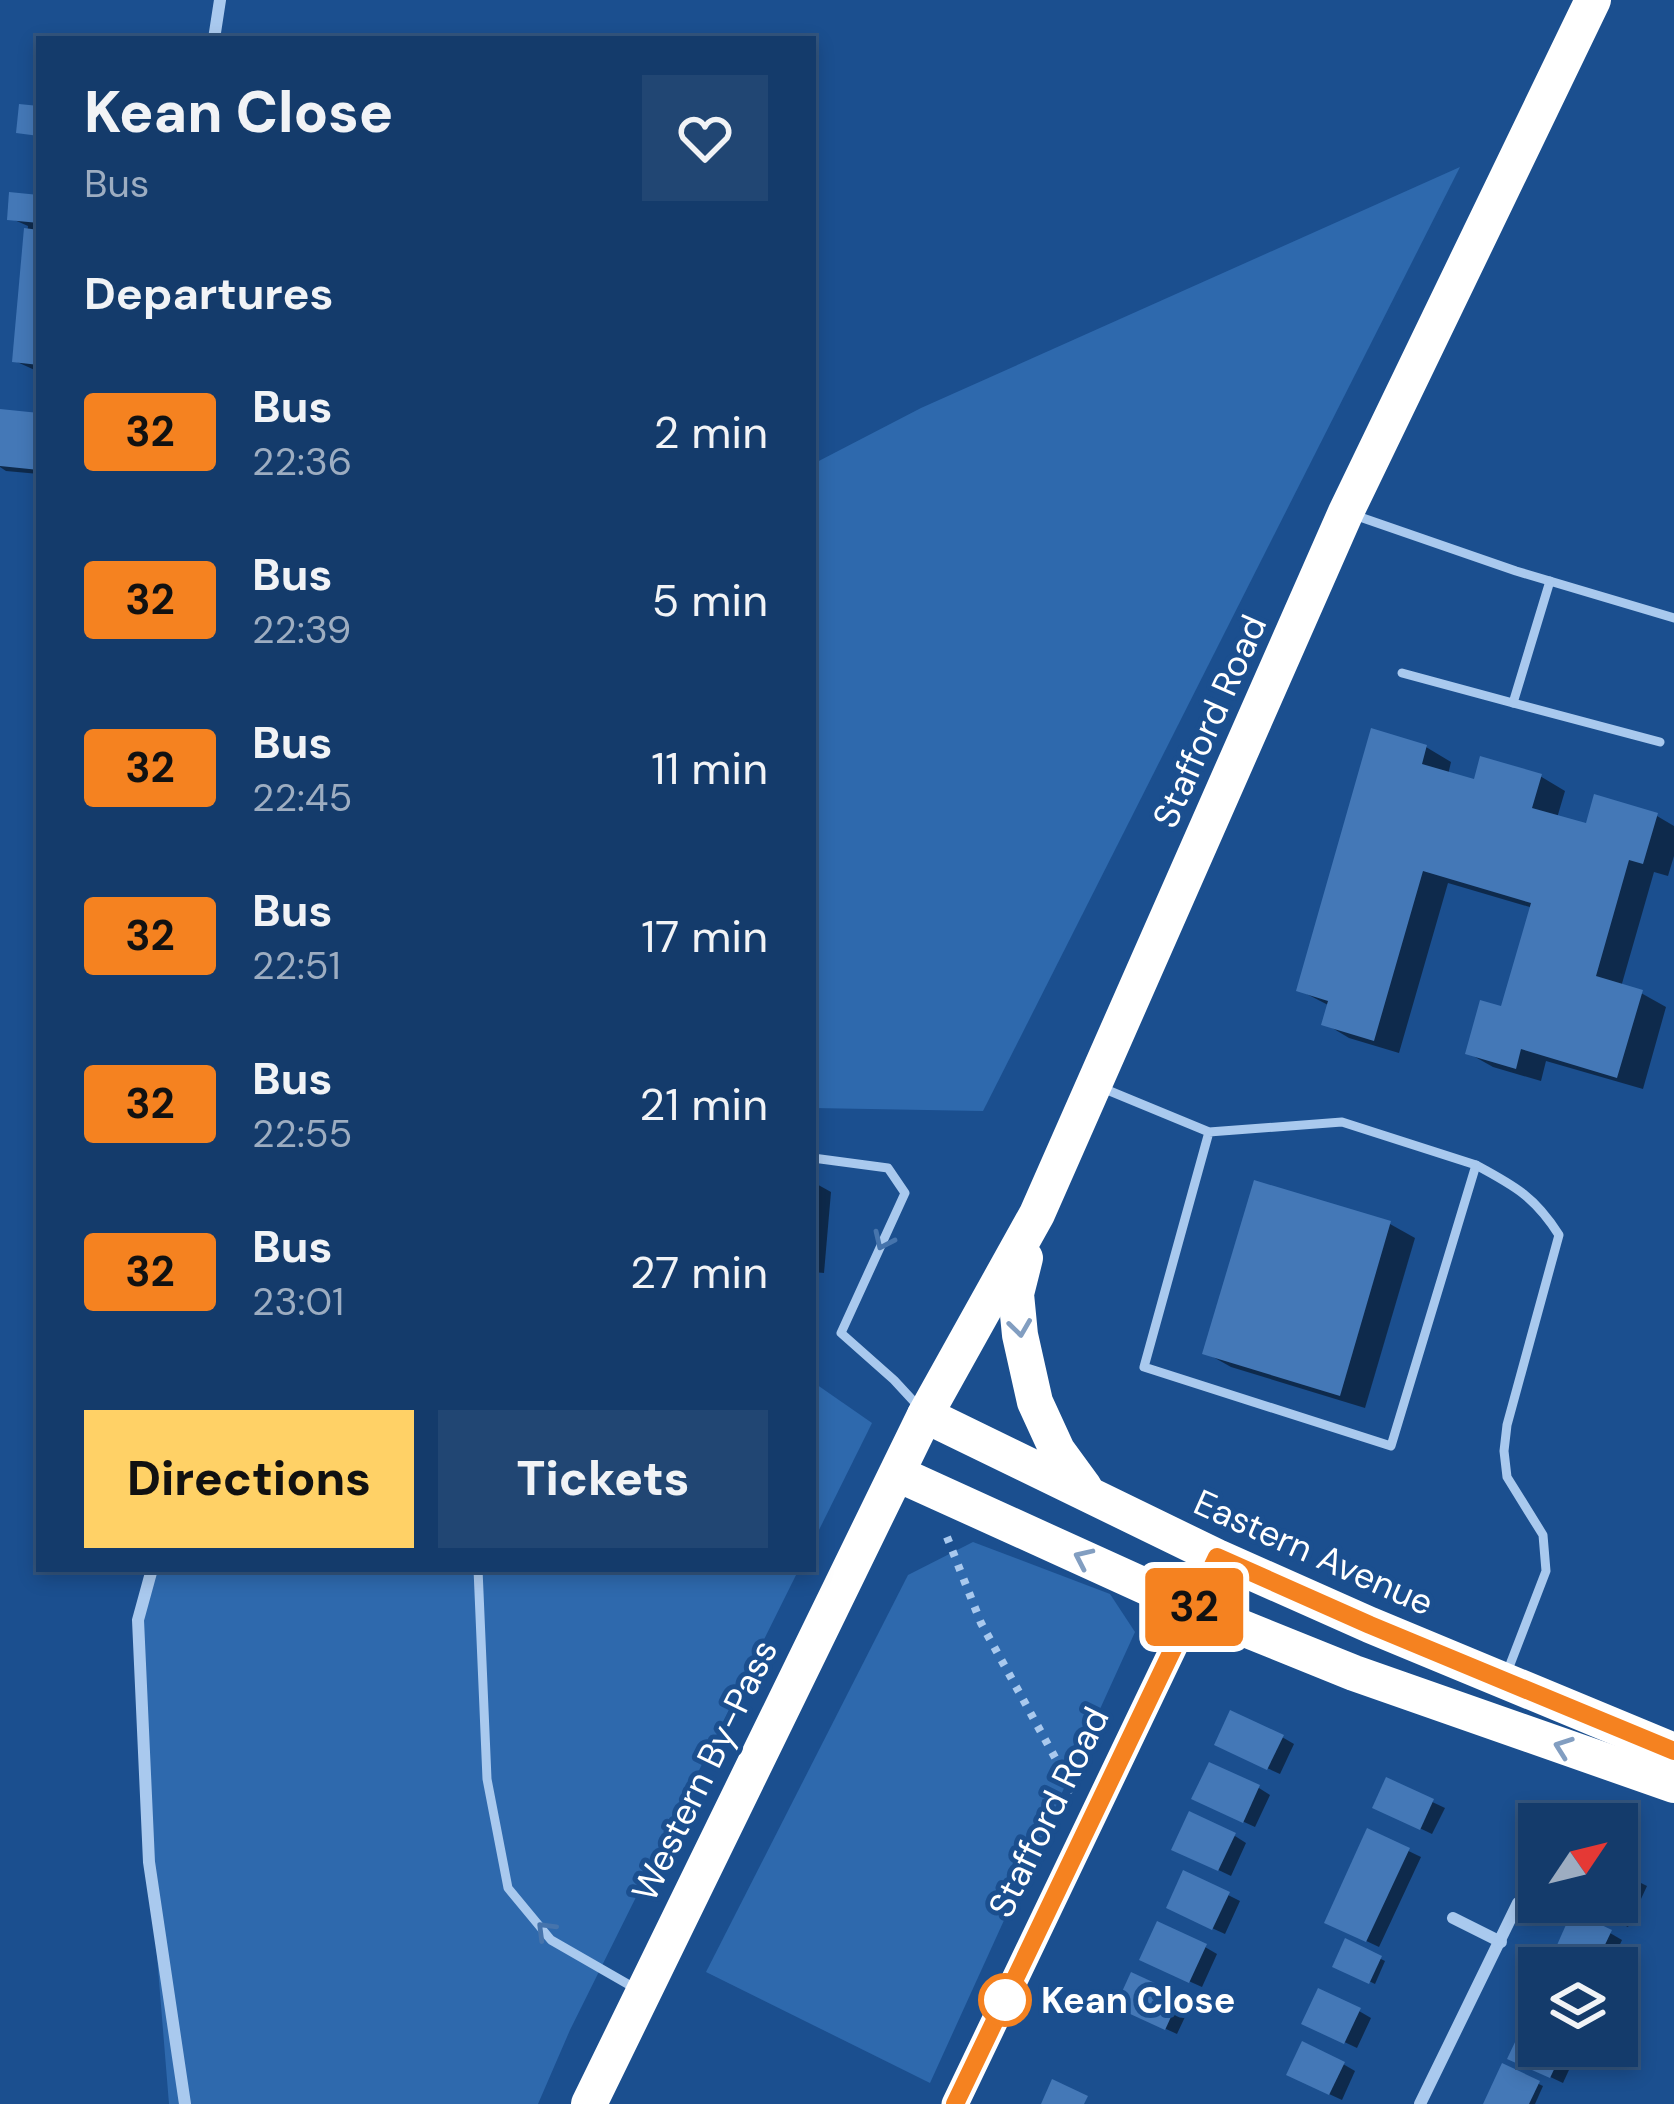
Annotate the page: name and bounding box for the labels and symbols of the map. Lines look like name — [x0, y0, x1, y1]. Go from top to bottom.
street label: Stafford Road — [1142, 607, 1277, 835]
one-way arrow — [874, 1229, 897, 1250]
one-way arrow — [1006, 1319, 1032, 1338]
street label: Eastern Avenue — [1187, 1479, 1441, 1626]
one-way arrow — [1074, 1549, 1096, 1573]
line badge: 32 — [1140, 1568, 1248, 1646]
street label: Western By-Pass — [621, 1632, 788, 1909]
street label: Stafford Road — [977, 1699, 1120, 1925]
one-way arrow — [1554, 1737, 1575, 1761]
north arrow — [1518, 1803, 1638, 1923]
one-way arrow — [537, 1922, 559, 1944]
marker: Kean Close — [980, 1975, 1030, 2025]
place label: Kean Close — [1041, 1977, 1235, 2024]

